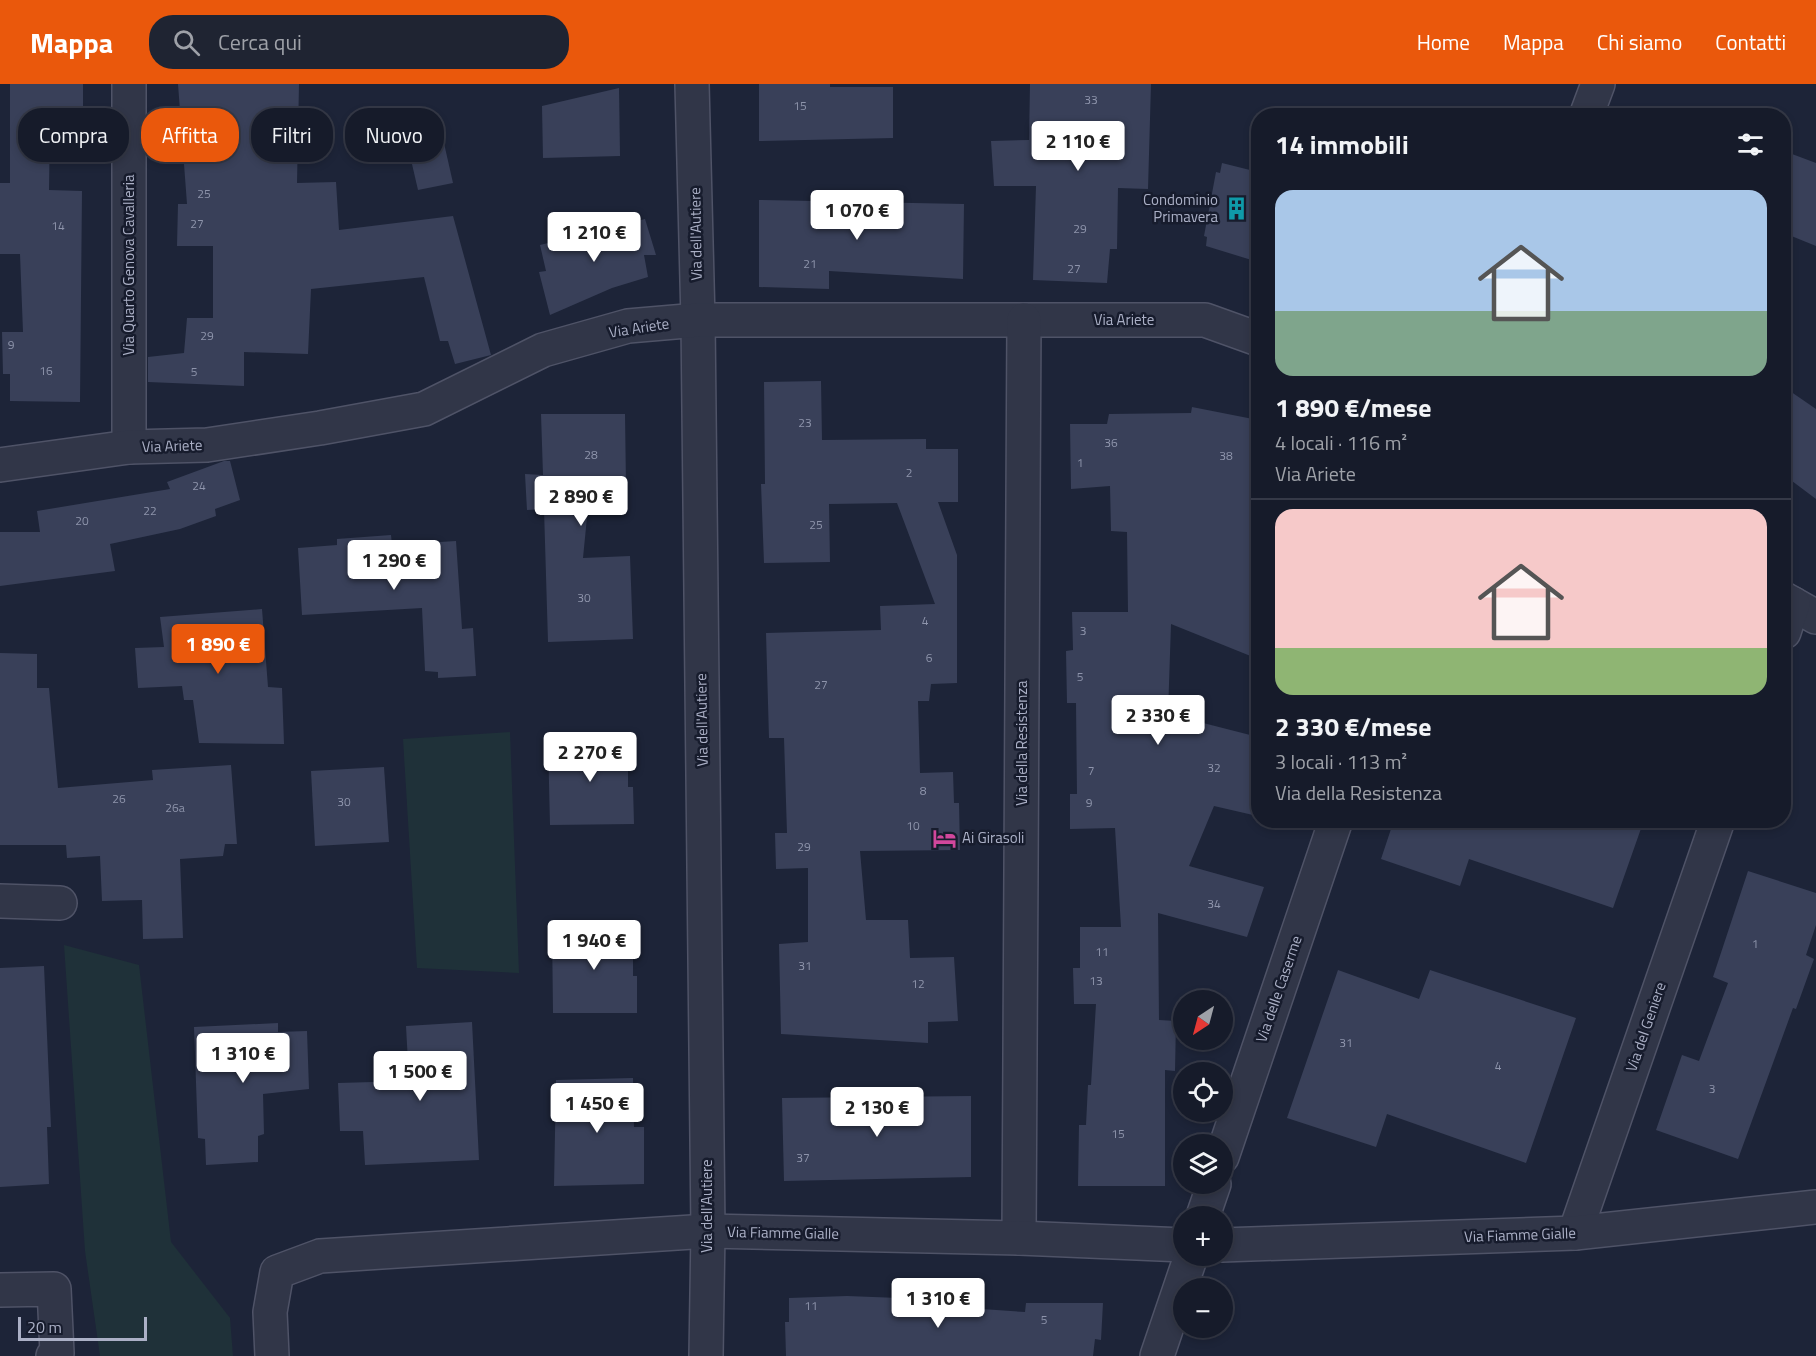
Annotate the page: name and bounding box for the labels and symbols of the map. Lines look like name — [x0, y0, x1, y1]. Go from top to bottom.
house number: 33 — [1084, 90, 1098, 109]
house number: 15 — [793, 96, 807, 115]
pin: 2 110 € — [1023, 121, 1133, 172]
street label: Via Quarto Genova Cavalleria — [117, 174, 140, 356]
house number: 25 — [197, 184, 211, 203]
street label: Via dell'Autiere — [683, 187, 708, 281]
place label: Condominio Primavera — [1143, 188, 1218, 228]
pin: 1 070 € — [802, 190, 912, 241]
building icon: Condominio Primavera — [1223, 196, 1249, 222]
pin: 1 210 € — [539, 212, 649, 263]
house number: 27 — [190, 214, 204, 233]
house number: 14 — [51, 216, 65, 235]
house number: 29 — [1073, 219, 1087, 238]
house number: 21 — [803, 254, 817, 273]
house number: 27 — [1067, 259, 1081, 278]
street label: Via Ariete — [1094, 308, 1154, 331]
street label: Via Ariete — [607, 311, 671, 344]
house number: 29 — [200, 326, 214, 345]
house number: 9 — [8, 335, 15, 354]
house number: 16 — [39, 361, 53, 380]
house number: 5 — [191, 362, 198, 381]
house number: 23 — [798, 413, 812, 432]
street label: Via Ariete — [141, 433, 203, 458]
house number: 36 — [1104, 433, 1118, 452]
house number: 28 — [584, 445, 598, 464]
house number: 38 — [1219, 446, 1233, 465]
house number: 1 — [1077, 453, 1083, 472]
house number: 2 — [906, 463, 912, 482]
house number: 24 — [192, 476, 206, 495]
pin: 2 890 € — [526, 476, 636, 527]
house number: 22 — [143, 501, 157, 520]
house number: 20 — [75, 511, 89, 530]
house number: 25 — [809, 515, 823, 534]
pin: 1 290 € — [339, 540, 449, 591]
house number: 30 — [577, 588, 591, 607]
house number: 4 — [922, 611, 929, 630]
house number: 3 — [1080, 621, 1086, 640]
pin: 1 890 € — [163, 624, 273, 675]
house number: 6 — [926, 648, 933, 667]
house number: 5 — [1077, 667, 1084, 686]
street label: Via dell'Autiere — [689, 673, 714, 767]
house number: 27 — [814, 675, 828, 694]
street label: Via della Resistenza — [1010, 680, 1033, 806]
pin: 2 330 € — [1103, 695, 1213, 746]
pin: 2 270 € — [535, 732, 645, 783]
house number: 32 — [1207, 758, 1221, 777]
house number: 7 — [1088, 761, 1094, 780]
house number: 8 — [920, 781, 927, 800]
house number: 26 — [112, 789, 126, 808]
house number: 30 — [337, 792, 351, 811]
house number: 9 — [1086, 793, 1093, 812]
house number: 26a — [165, 798, 185, 817]
house number: 10 — [906, 816, 920, 835]
hotel icon: Ai Girasoli — [931, 825, 957, 851]
place label: Ai Girasoli — [962, 826, 1024, 849]
house number: 29 — [797, 837, 811, 856]
house number: 34 — [1207, 894, 1221, 913]
pin: 1 940 € — [539, 920, 649, 971]
street label: Via delle Caserme — [1249, 932, 1308, 1045]
house number: 1 — [1752, 934, 1758, 953]
house number: 11 — [1095, 942, 1109, 961]
house number: 31 — [798, 956, 812, 975]
house number: 13 — [1089, 971, 1103, 990]
house number: 12 — [911, 974, 925, 993]
street label: Via del Geniere — [1619, 979, 1672, 1075]
north arrow — [1173, 990, 1233, 1050]
pin: 1 310 € — [188, 1033, 298, 1084]
house number: 31 — [1339, 1033, 1353, 1052]
pin: 1 500 € — [365, 1051, 475, 1102]
house number: 4 — [1495, 1056, 1502, 1075]
house number: 3 — [1709, 1079, 1715, 1098]
pin: 1 450 € — [542, 1083, 652, 1134]
pin: 2 130 € — [822, 1087, 932, 1138]
house number: 15 — [1111, 1124, 1125, 1143]
house number: 37 — [796, 1148, 810, 1167]
street label: Via dell'Autiere — [695, 1159, 718, 1253]
street label: Via Fiamme Gialle — [727, 1220, 839, 1245]
street label: Via Fiamme Gialle — [1464, 1221, 1576, 1248]
pin: 1 310 € — [883, 1278, 993, 1329]
house number: 11 — [804, 1296, 818, 1315]
house number: 5 — [1041, 1310, 1048, 1329]
scale bar — [18, 1314, 147, 1342]

